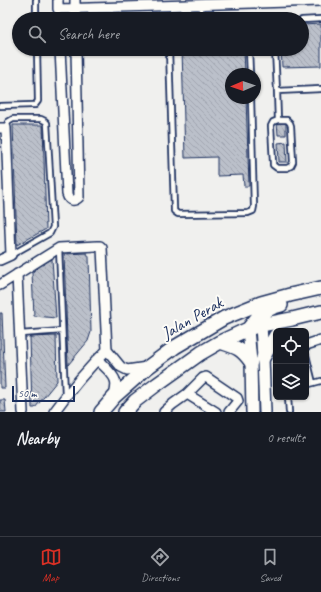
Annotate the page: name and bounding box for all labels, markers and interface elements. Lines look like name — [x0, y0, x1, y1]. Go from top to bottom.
search box — [12, 12, 309, 56]
icon: search — [26, 23, 48, 45]
text: Search here — [58, 25, 119, 44]
north arrow — [225, 68, 261, 104]
street label: Jalan Perak — [157, 291, 228, 344]
map controls — [273, 328, 309, 400]
button: locate — [273, 328, 309, 364]
button: layers — [273, 364, 309, 400]
scale bar — [12, 384, 75, 403]
text: 50 m — [18, 386, 37, 400]
text: Nearby — [16, 428, 59, 449]
text: 0 results — [267, 430, 305, 446]
tab: Map — [40, 546, 62, 584]
tab: Directions — [141, 546, 180, 584]
tab: Saved — [259, 546, 281, 584]

